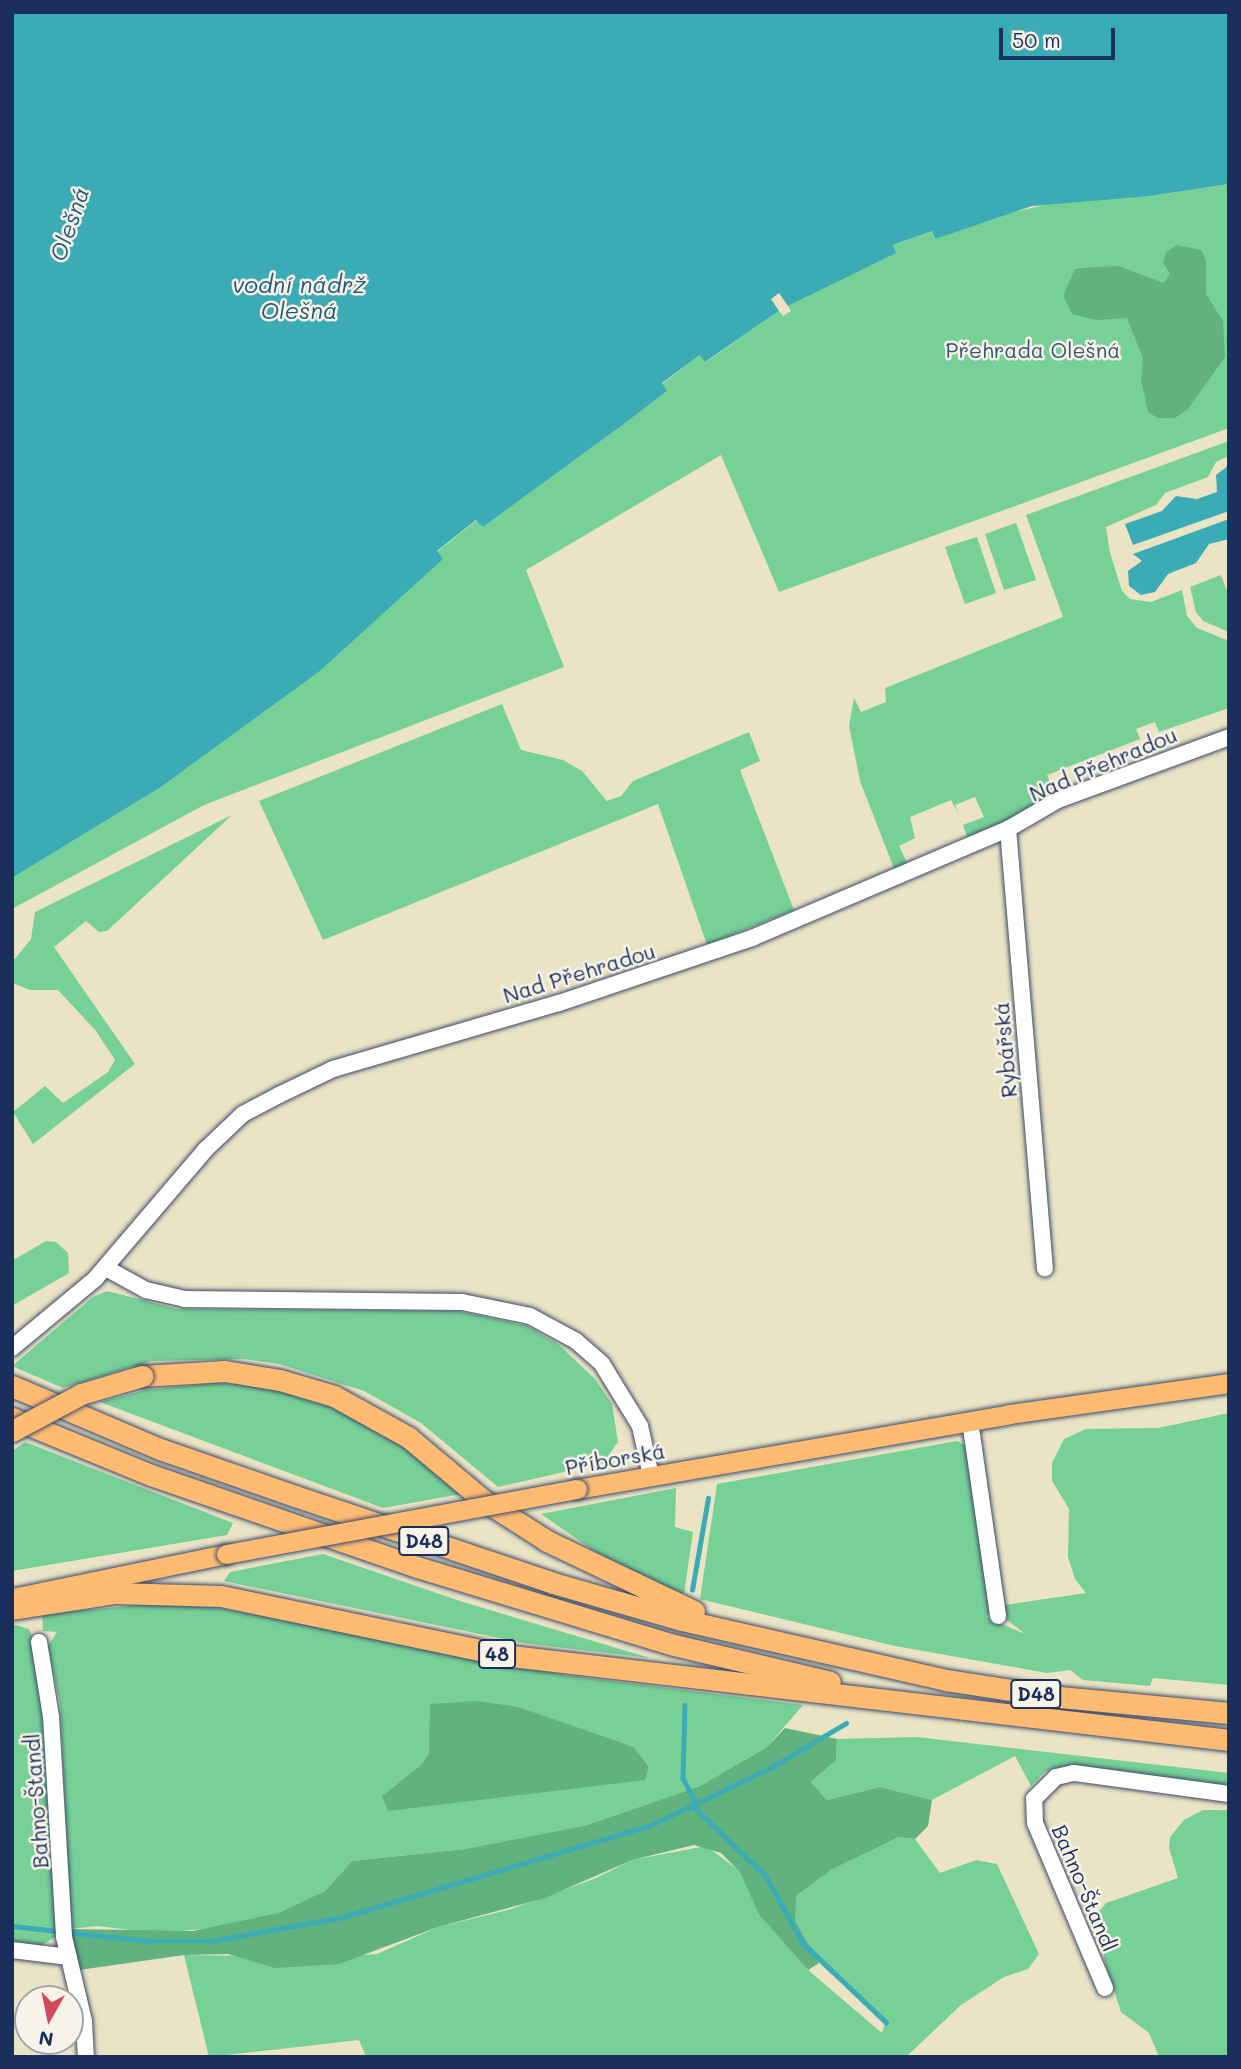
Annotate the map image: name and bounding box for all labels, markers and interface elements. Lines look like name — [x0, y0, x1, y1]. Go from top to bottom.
scale bar — [1003, 14, 1118, 58]
text: 50 m — [1012, 26, 1061, 53]
water label: Olešná — [44, 183, 94, 265]
water label: vodní nádrž Olešná — [232, 270, 366, 324]
park label: Přehrada Olešná — [946, 337, 1120, 363]
street label: Nad Přehradou — [1025, 722, 1181, 806]
street label: Nad Přehradou — [500, 938, 658, 1008]
street label: Rybářská — [988, 1001, 1022, 1099]
street label: Příborská — [563, 1438, 667, 1480]
road number: D48 — [398, 1526, 450, 1556]
road number: 48 — [478, 1638, 516, 1670]
road number: D48 — [1010, 1678, 1062, 1710]
street label: Bahno-Štandl — [19, 1733, 53, 1869]
street label: Bahno-Štandl — [1047, 1821, 1123, 1955]
north arrow — [14, 1985, 84, 2055]
text: N — [37, 2026, 55, 2053]

